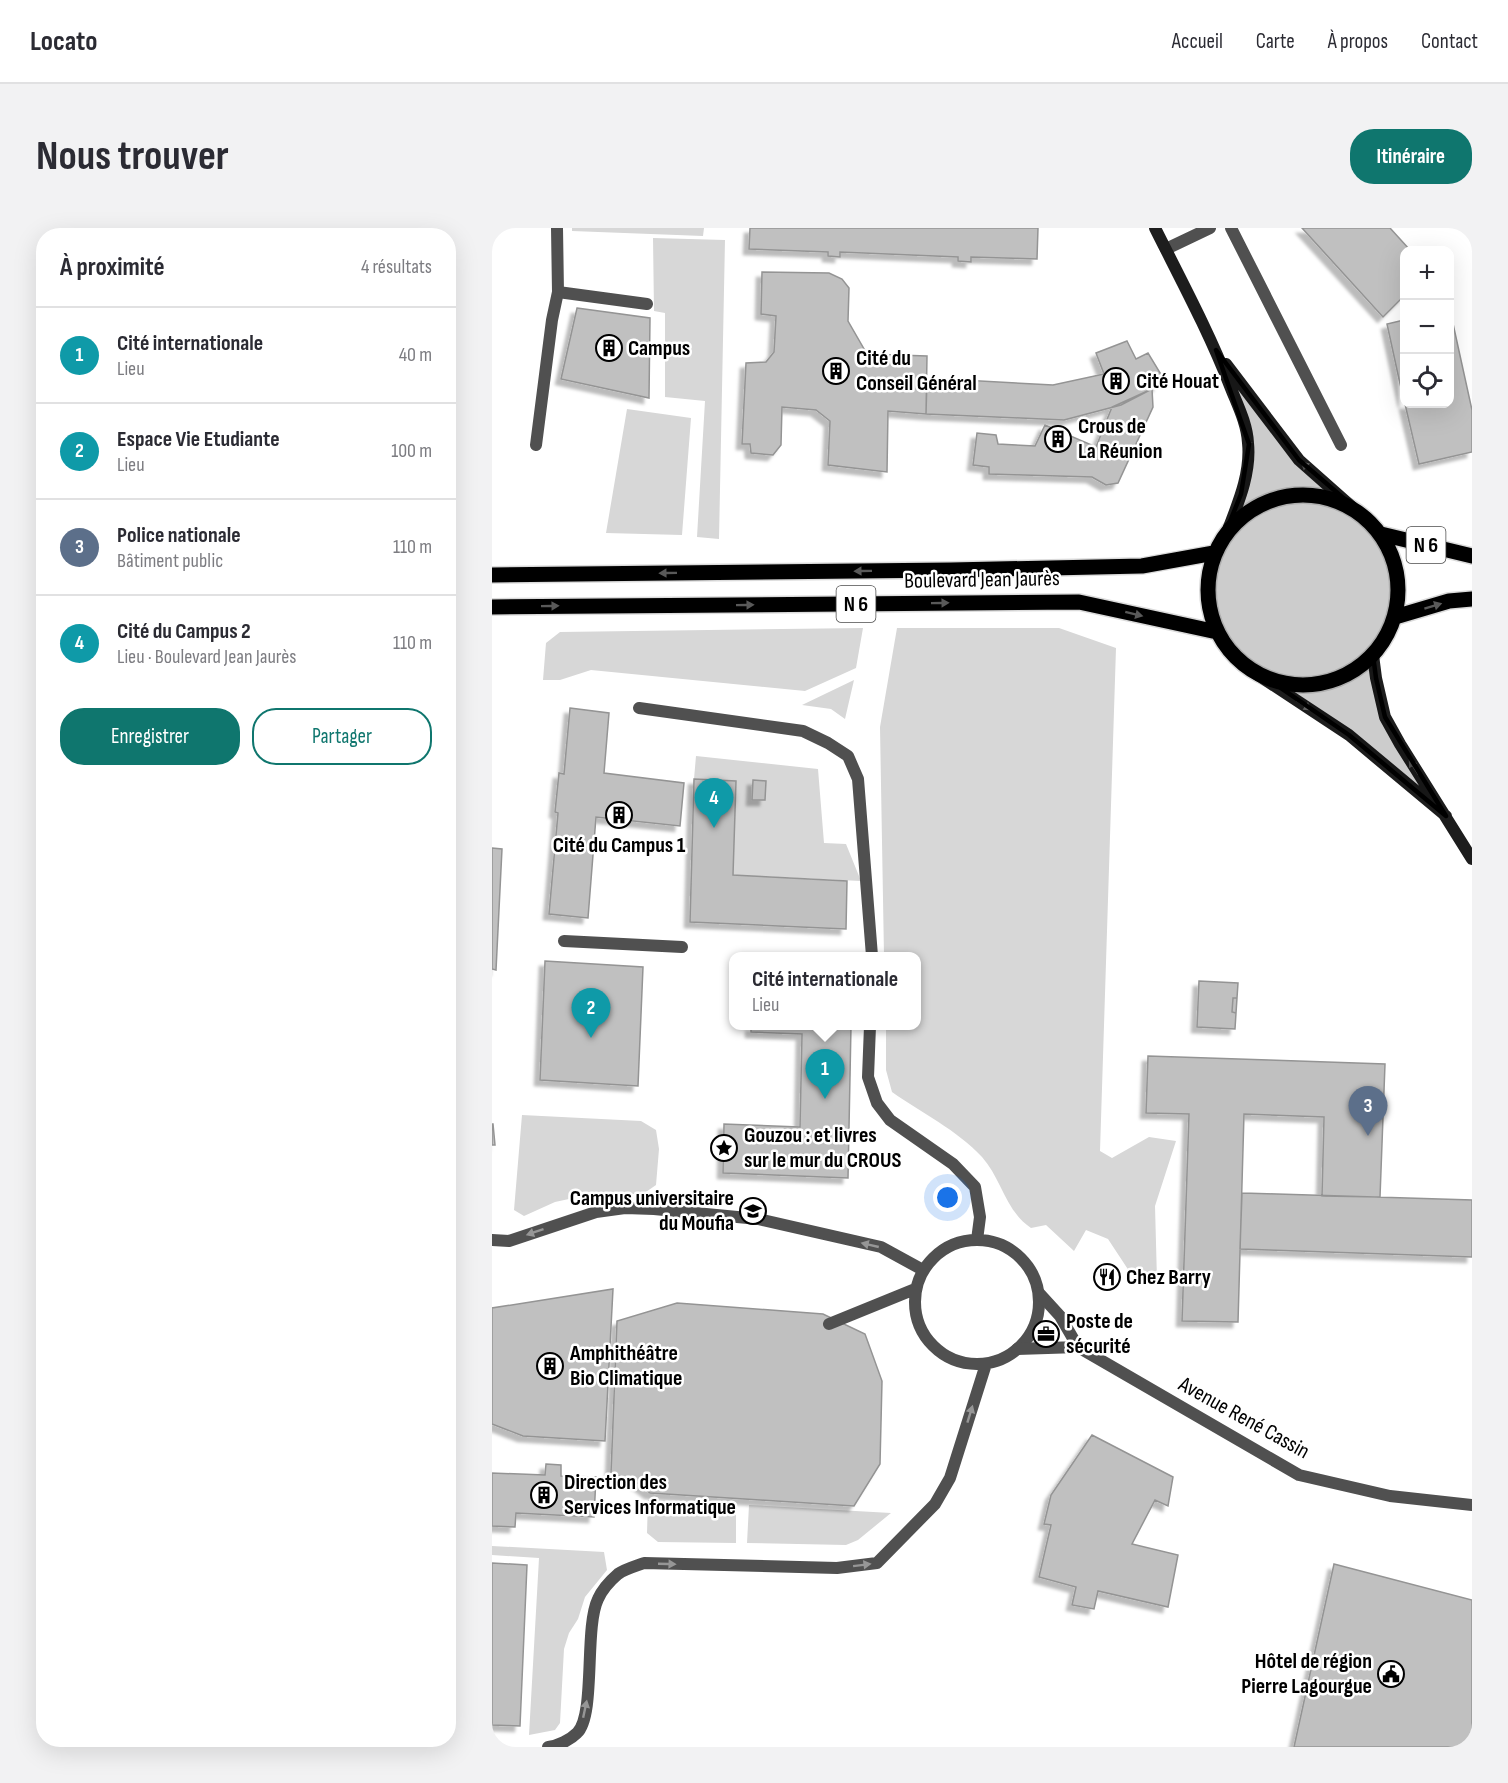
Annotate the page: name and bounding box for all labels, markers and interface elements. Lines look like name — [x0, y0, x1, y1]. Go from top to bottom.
text: Locato — [30, 25, 97, 58]
text: Accueil — [1172, 29, 1223, 54]
text: Carte — [1256, 29, 1295, 54]
text: À propos — [1328, 29, 1388, 54]
text: Contact — [1421, 29, 1478, 54]
button: Itinéraire — [1350, 129, 1472, 184]
text: Nous trouver — [36, 131, 229, 182]
map controls — [1400, 246, 1454, 408]
button: + — [1400, 246, 1454, 300]
text: À proximité — [60, 252, 165, 283]
text: 4 résultats — [361, 255, 432, 279]
button: − — [1400, 300, 1454, 354]
text: Cité internationale — [117, 330, 263, 357]
building icon: Campus — [594, 333, 624, 363]
place label: Campus — [628, 335, 690, 362]
text: 1 — [76, 343, 83, 367]
text: 40 m — [399, 343, 432, 367]
place label: Cité du Conseil Général — [856, 345, 977, 397]
button: locate — [1400, 354, 1454, 408]
building icon: Cité du Conseil Général — [821, 356, 851, 386]
text: Lieu — [117, 357, 145, 381]
building icon: Cité Houat — [1101, 366, 1131, 396]
place label: Cité Houat — [1136, 368, 1219, 395]
place label: Crous de La Réunion — [1078, 413, 1162, 465]
building icon: Crous de La Réunion — [1043, 424, 1073, 454]
text: Espace Vie Etudiante — [117, 426, 280, 453]
text: 2 — [75, 439, 84, 463]
text: 100 m — [391, 439, 432, 463]
text: Lieu — [117, 453, 145, 477]
one-way arrow — [1301, 462, 1316, 475]
text: Police nationale — [117, 522, 241, 549]
road number: N 6 — [1406, 527, 1446, 563]
text: 3 — [75, 535, 84, 559]
text: 110 m — [393, 535, 432, 559]
text: Bâtiment public — [117, 549, 223, 573]
street label: Boulevard Jean Jaurès — [904, 565, 1060, 595]
one-way arrow — [853, 566, 872, 576]
one-way arrow — [658, 569, 677, 578]
road number: N 6 — [836, 586, 876, 622]
one-way arrow — [931, 598, 950, 608]
one-way arrow — [736, 600, 755, 610]
one-way arrow — [1424, 601, 1442, 610]
one-way arrow — [541, 602, 560, 611]
one-way arrow — [1125, 610, 1143, 620]
text: Cité du Campus 2 — [117, 618, 251, 645]
text: 4 — [75, 631, 84, 655]
text: 110 m — [393, 631, 432, 655]
text: Lieu · Boulevard Jean Jaurès — [117, 645, 297, 669]
one-way arrow — [1296, 699, 1312, 710]
button: Enregistrer — [60, 708, 240, 765]
button: Partager — [252, 708, 432, 765]
one-way arrow — [1409, 759, 1420, 775]
pin: 4 — [694, 778, 734, 828]
building icon: Cité du Campus 1 — [604, 800, 634, 830]
place label: Cité du Campus 1 — [553, 832, 686, 859]
popup — [729, 952, 921, 1030]
text: Cité internationale — [752, 966, 898, 993]
pin: 2 — [572, 988, 610, 1038]
text: Lieu — [752, 993, 779, 1017]
pin: 1 — [806, 1050, 844, 1099]
pin: 3 — [1348, 1086, 1388, 1136]
place label: Gouzou : et livres sur le mur du CROUS — [744, 1122, 901, 1174]
place icon: Gouzou : et livres sur le mur du CROUS — [709, 1133, 739, 1163]
your location — [933, 1183, 962, 1212]
place label: Campus universitaire du Moufia — [570, 1185, 734, 1237]
school or university icon: Campus universitaire du Moufia — [738, 1196, 768, 1226]
one-way arrow — [526, 1228, 544, 1237]
one-way arrow — [861, 1240, 880, 1249]
restaurant icon: Chez Barry — [1092, 1262, 1122, 1292]
place label: Chez Barry — [1126, 1264, 1211, 1291]
place label: Poste de sécurité — [1066, 1308, 1133, 1360]
office icon: Poste de sécurité — [1031, 1319, 1061, 1349]
place label: Amphithéâtre Bio Climatique — [569, 1340, 682, 1392]
building icon: Amphithéâtre Bio Climatique — [535, 1351, 565, 1381]
street label: Avenue René Cassin — [1173, 1370, 1314, 1465]
one-way arrow — [966, 1405, 976, 1423]
place label: Direction des Services Informatique — [564, 1469, 736, 1521]
building icon: Direction des Services Informatique — [529, 1480, 559, 1510]
one-way arrow — [658, 1559, 677, 1568]
one-way arrow — [853, 1560, 872, 1569]
place label: Hôtel de région Pierre Lagourgue — [1241, 1648, 1372, 1700]
public building icon: Hôtel de région Pierre Lagourgue — [1376, 1659, 1406, 1689]
one-way arrow — [581, 1699, 590, 1718]

